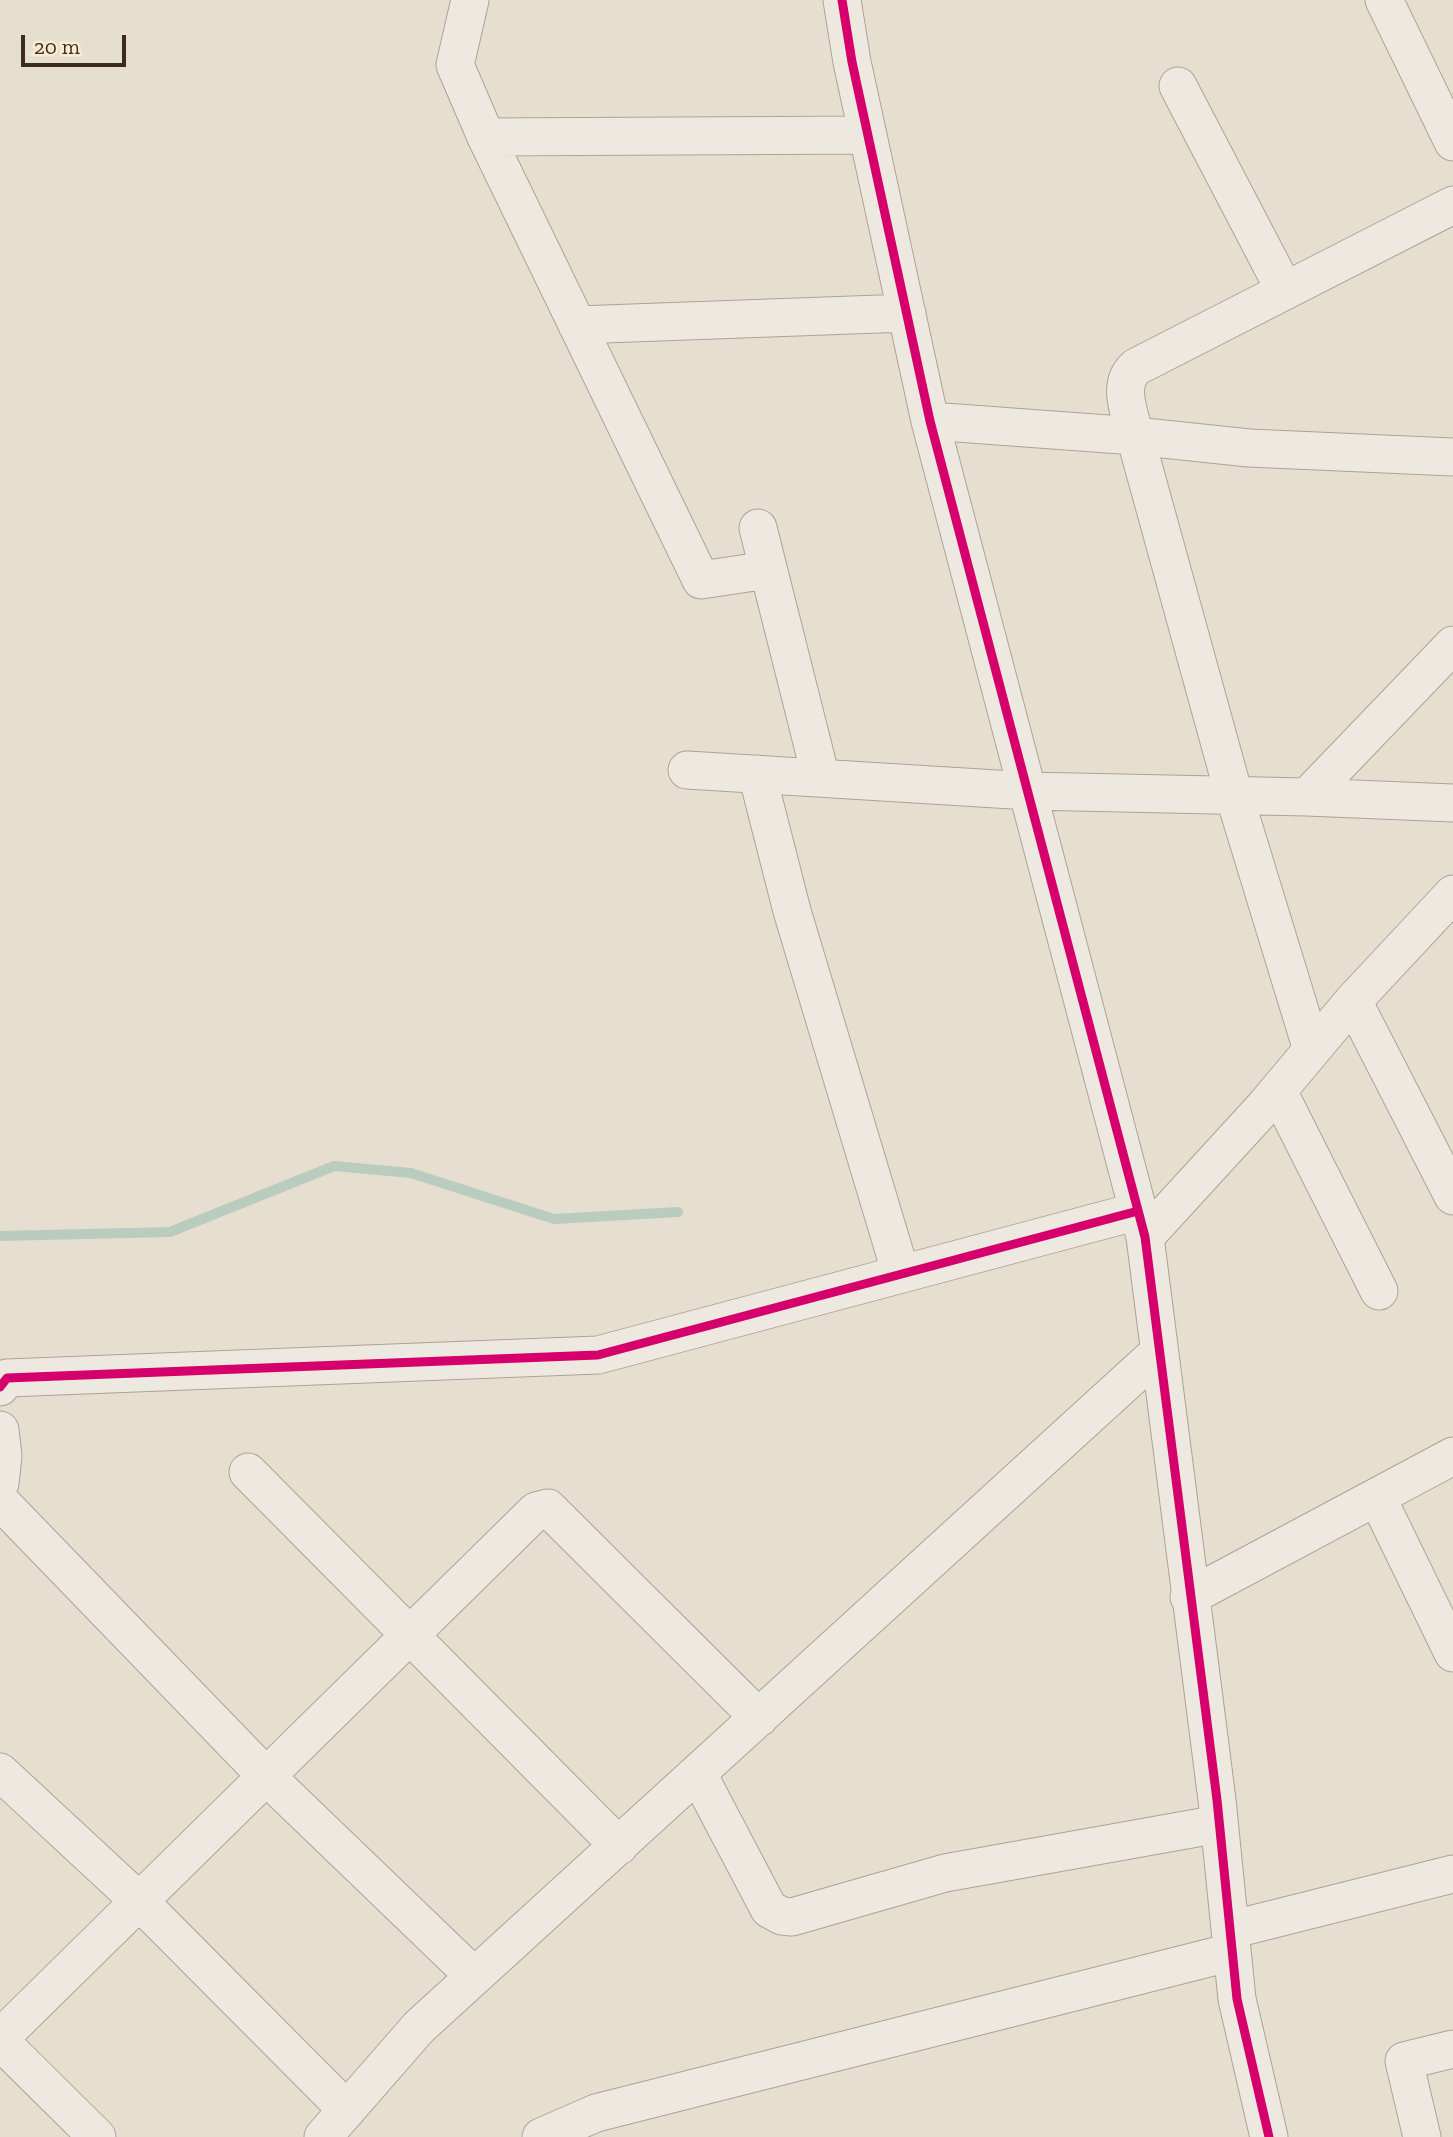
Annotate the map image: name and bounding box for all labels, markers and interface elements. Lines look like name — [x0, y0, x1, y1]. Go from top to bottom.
scale bar — [24, 21, 130, 65]
text: 20 m — [34, 34, 80, 59]

